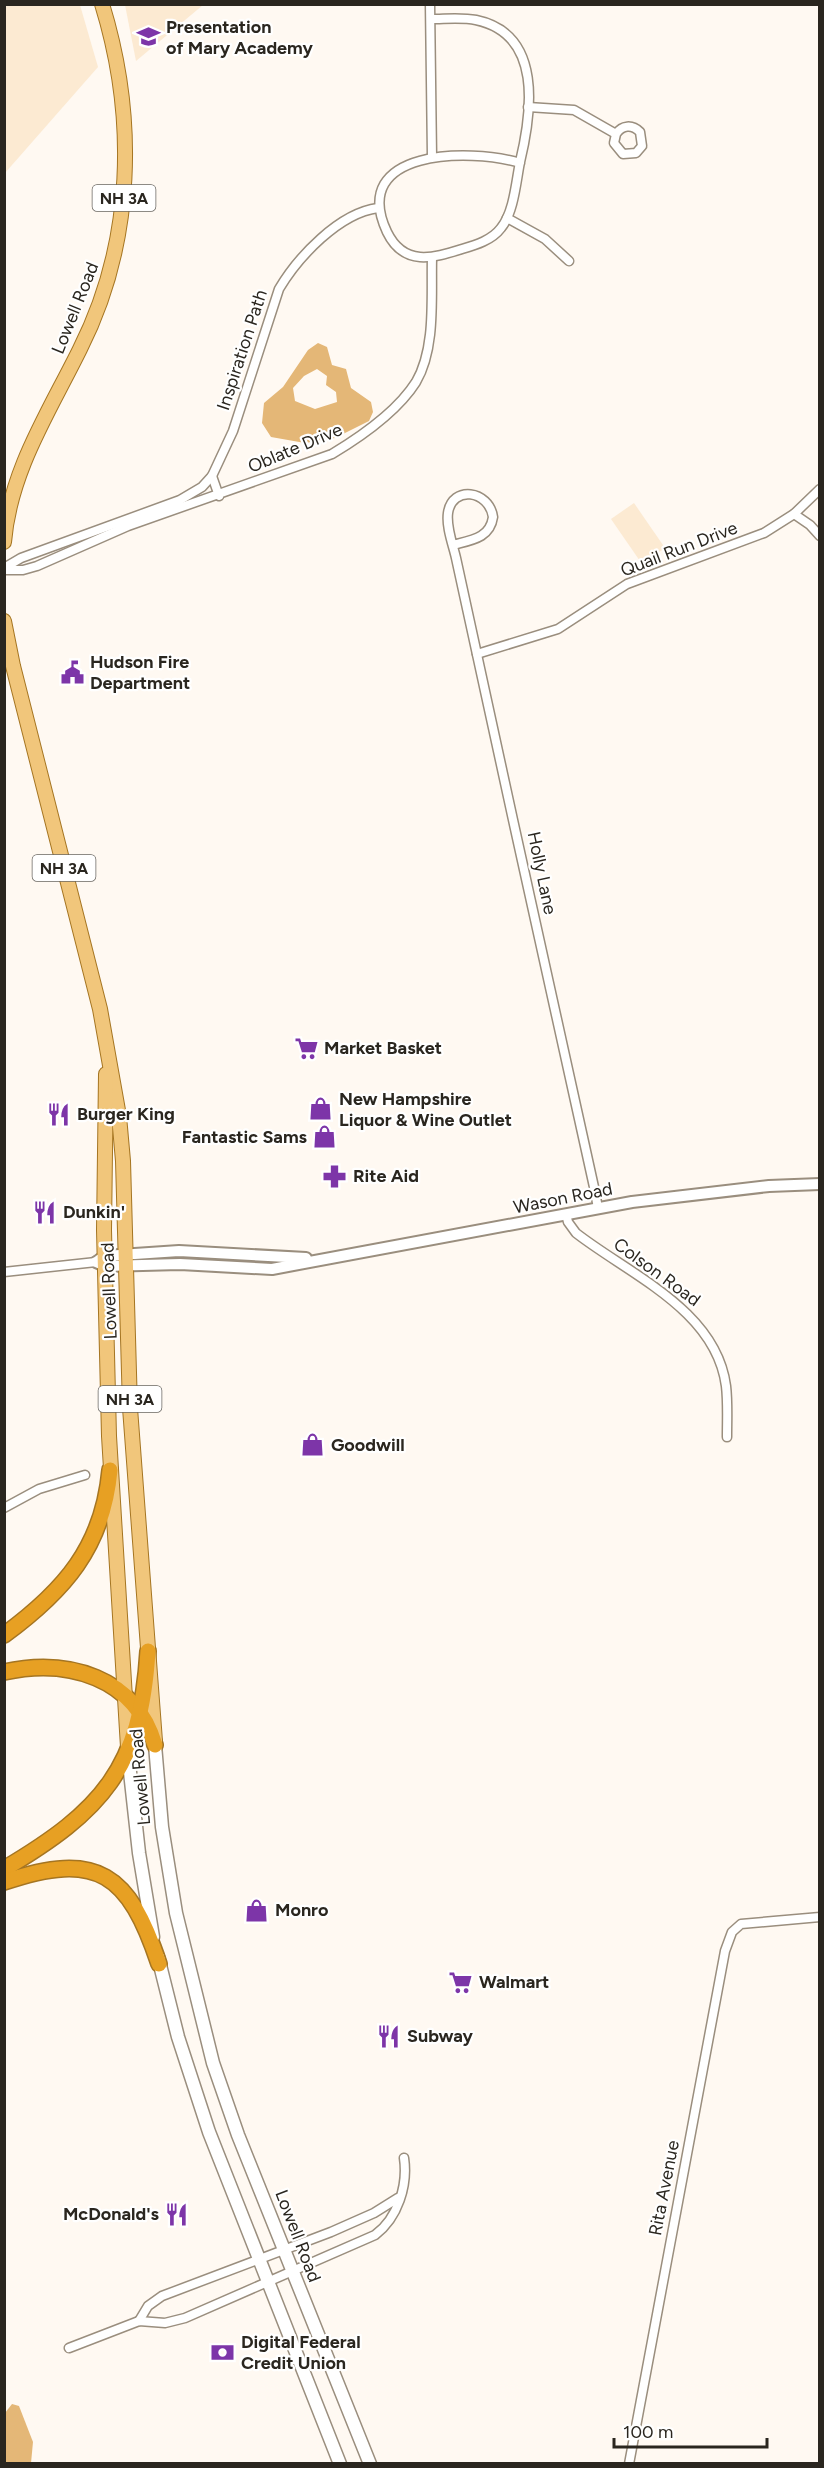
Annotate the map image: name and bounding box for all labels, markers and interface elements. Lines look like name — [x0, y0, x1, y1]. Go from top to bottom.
place label: Presentation of Mary Academy — [166, 16, 314, 59]
school or university icon: Presentation of Mary Academy — [135, 24, 161, 50]
road number: NH 3A — [92, 185, 156, 211]
street label: Lowell Road — [47, 259, 103, 357]
street label: Inspiration Path — [212, 287, 272, 413]
street label: Oblate Drive — [245, 418, 346, 478]
street label: Quail Run Drive — [618, 517, 741, 581]
place label: Hudson Fire Department — [90, 651, 190, 694]
public building icon: Hudson Fire Department — [59, 659, 85, 685]
street label: Holly Lane — [522, 830, 562, 917]
road number: NH 3A — [32, 855, 96, 881]
supermarket icon: Market Basket — [293, 1035, 319, 1061]
place label: Market Basket — [324, 1037, 442, 1059]
place label: New Hampshire Liquor & Wine Outlet — [339, 1088, 512, 1131]
shop icon: New Hampshire Liquor & Wine Outlet — [308, 1096, 334, 1122]
restaurant icon: Burger King — [46, 1101, 72, 1127]
place label: Burger King — [77, 1103, 175, 1125]
shop icon: Fantastic Sams — [312, 1124, 338, 1150]
place label: Fantastic Sams — [182, 1126, 308, 1148]
pharmacy icon: Rite Aid — [322, 1163, 348, 1189]
place label: Rite Aid — [353, 1165, 419, 1187]
street label: Wason Road — [512, 1178, 614, 1218]
restaurant icon: Dunkin' — [32, 1199, 58, 1225]
place label: Dunkin' — [63, 1201, 125, 1223]
street label: Colson Road — [609, 1233, 705, 1311]
street label: Lowell Road — [96, 1242, 122, 1340]
road number: NH 3A — [98, 1386, 162, 1412]
shop icon: Goodwill — [300, 1432, 326, 1458]
place label: Goodwill — [331, 1434, 405, 1456]
street label: Lowell Road — [125, 1728, 155, 1826]
shop icon: Monro — [244, 1897, 270, 1923]
place label: Monro — [275, 1899, 328, 1921]
supermarket icon: Walmart — [448, 1969, 474, 1995]
place label: Walmart — [479, 1971, 549, 1993]
restaurant icon: Subway — [376, 2023, 402, 2049]
place label: Subway — [407, 2025, 474, 2047]
street label: Rita Avenue — [644, 2138, 684, 2238]
street label: Lowell Road — [270, 2187, 326, 2285]
restaurant icon: McDonald's — [164, 2201, 190, 2227]
place label: McDonald's — [63, 2203, 160, 2225]
place label: Digital Federal Credit Union — [241, 2331, 361, 2374]
bank icon: Digital Federal Credit Union — [210, 2339, 236, 2365]
scale bar — [614, 2411, 767, 2449]
text: 100 m — [623, 2421, 673, 2443]

